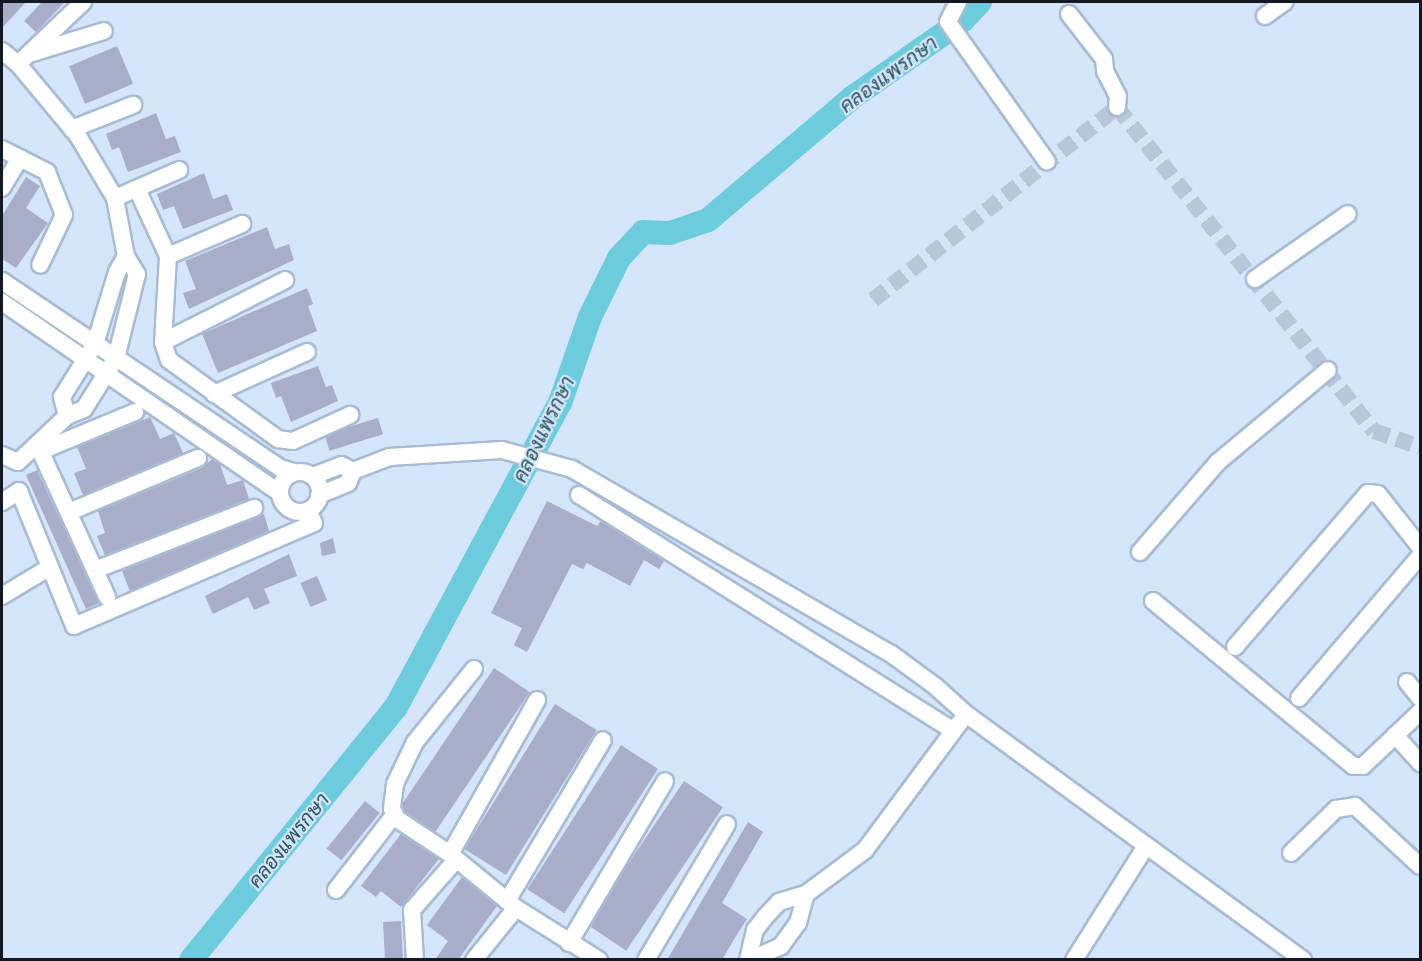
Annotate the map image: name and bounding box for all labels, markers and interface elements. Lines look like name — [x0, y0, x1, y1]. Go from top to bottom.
water label: คลองแพรกษา — [834, 31, 942, 117]
water label: คลองแพรกษา — [507, 372, 579, 486]
water label: คลองแพรกษา — [243, 788, 333, 892]

